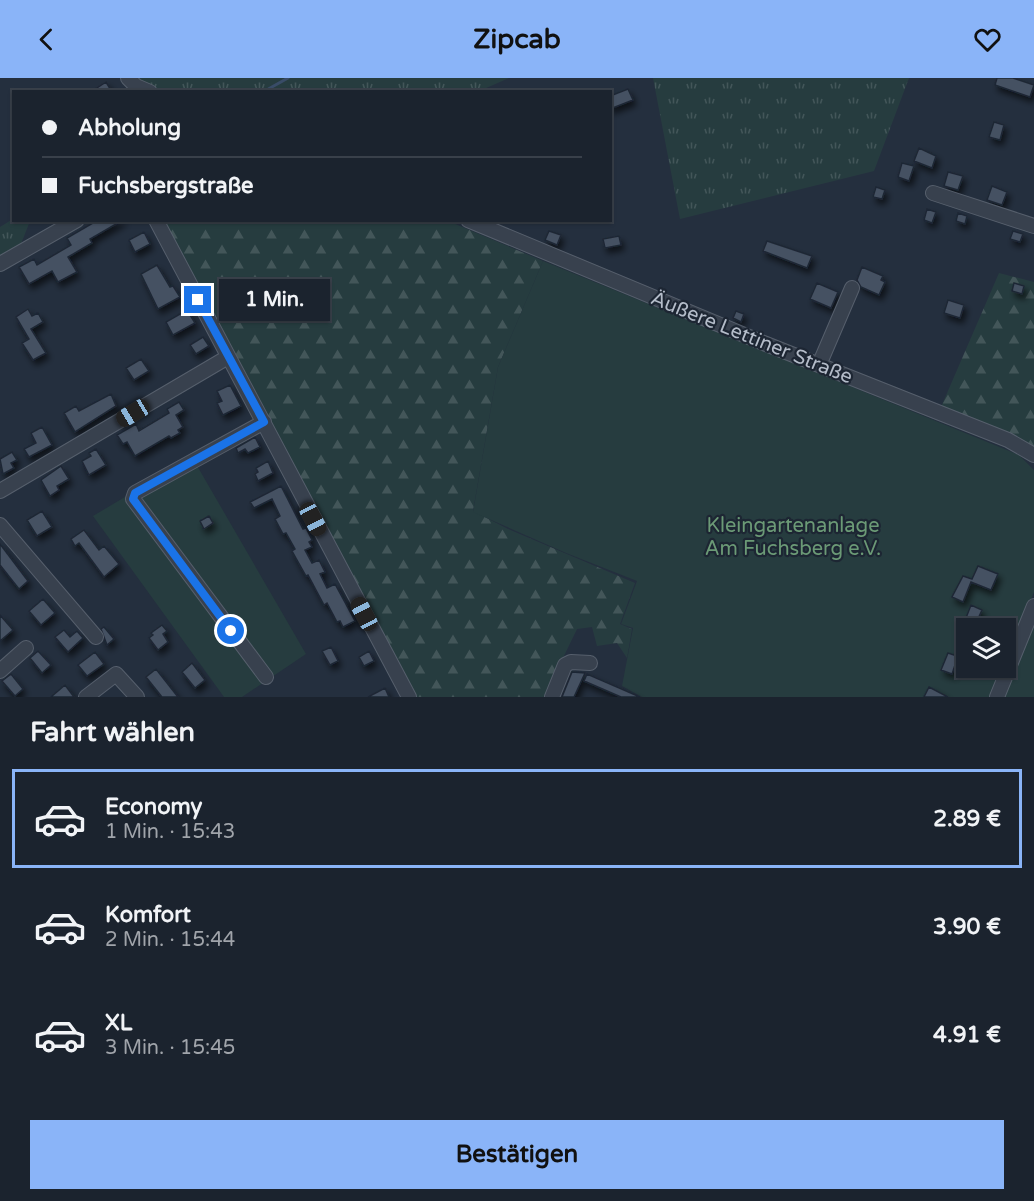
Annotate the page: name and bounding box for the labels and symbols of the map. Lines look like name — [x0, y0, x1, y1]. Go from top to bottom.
callout: 1 Min. — [219, 279, 330, 321]
route end — [184, 286, 211, 313]
street label: Äußere Lettiner Straße — [647, 286, 856, 389]
car — [113, 396, 153, 430]
car — [297, 499, 329, 539]
park label: Kleingartenanlage Am Fuchsberg e.V. — [705, 514, 881, 561]
car — [348, 594, 380, 634]
route start — [217, 617, 244, 644]

